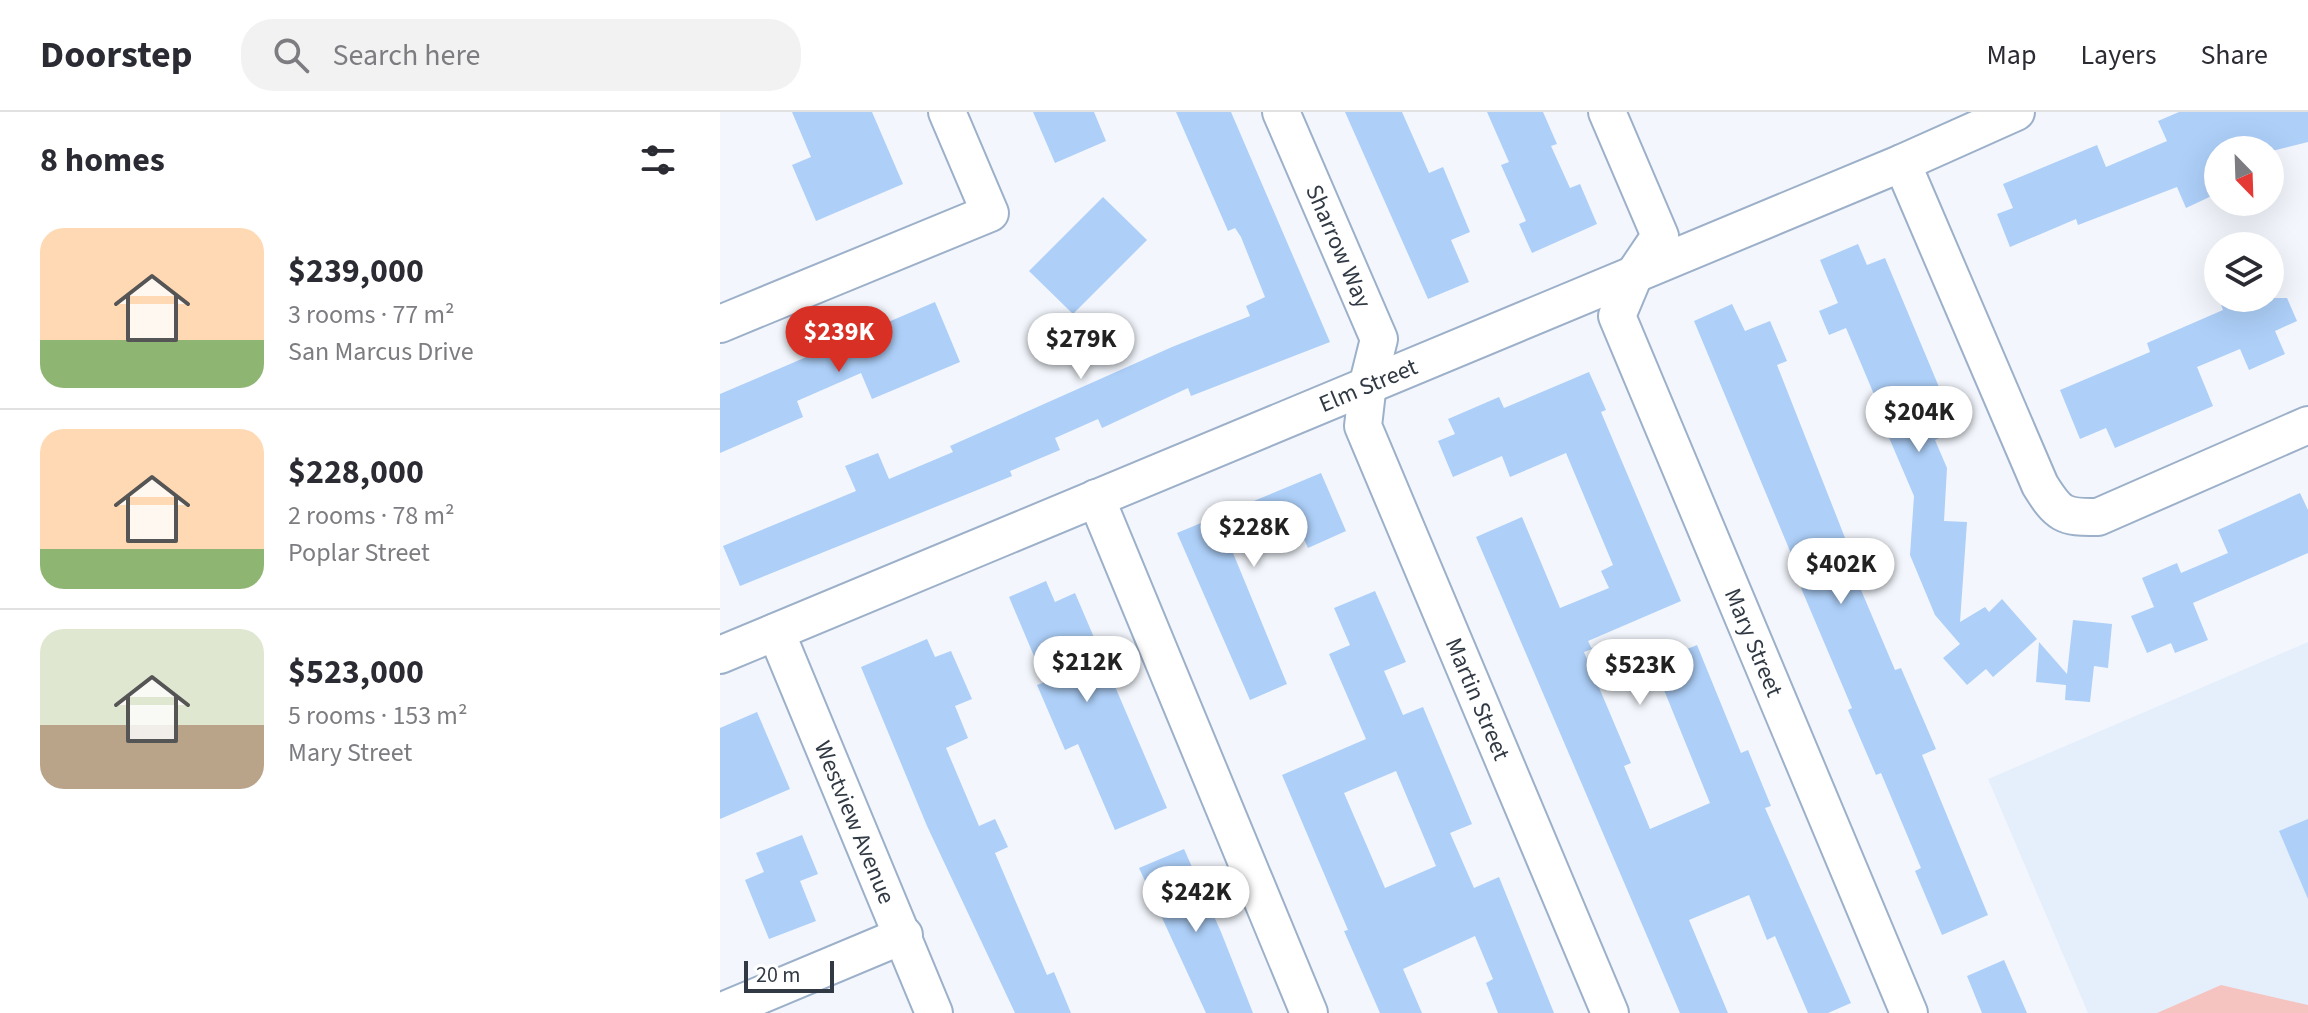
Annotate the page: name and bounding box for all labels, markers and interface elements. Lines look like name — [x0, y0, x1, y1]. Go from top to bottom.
search box — [241, 19, 801, 91]
text: Doorstep — [40, 28, 193, 82]
icon: search — [269, 33, 313, 77]
text: Search here — [333, 34, 480, 77]
text: Map — [1986, 35, 2036, 75]
text: Layers — [2080, 35, 2156, 75]
text: Share — [2200, 35, 2268, 75]
text: 8 homes — [40, 136, 165, 185]
north arrow — [2204, 136, 2284, 216]
map controls — [2204, 136, 2284, 312]
icon: filters — [636, 138, 680, 182]
street label: Sharrow Way — [1297, 179, 1381, 313]
button: layers — [2204, 232, 2284, 312]
text: $239,000 — [288, 247, 424, 296]
icon: home — [104, 260, 200, 356]
text: 3 rooms · 77 m² — [288, 296, 455, 333]
pin: $239K — [783, 306, 895, 374]
text: $239K — [804, 313, 874, 350]
pin: $279K — [1025, 313, 1137, 381]
text: $279K — [1046, 320, 1116, 357]
text: San Marcus Drive — [288, 333, 474, 370]
street label: Elm Street — [1314, 349, 1423, 421]
pin: $204K — [1863, 386, 1975, 454]
text: $204K — [1884, 393, 1954, 430]
text: $228,000 — [288, 448, 424, 497]
icon: home — [104, 461, 200, 557]
text: 2 rooms · 78 m² — [288, 497, 455, 534]
pin: $228K — [1198, 501, 1310, 569]
text: $228K — [1219, 508, 1289, 545]
text: Poplar Street — [288, 534, 430, 571]
pin: $402K — [1785, 538, 1897, 606]
text: $402K — [1806, 545, 1876, 582]
street label: Mary Street — [1715, 583, 1792, 702]
street label: Martin Street — [1436, 632, 1519, 766]
pin: $212K — [1031, 636, 1143, 704]
pin: $523K — [1584, 639, 1696, 707]
text: $212K — [1052, 643, 1122, 680]
text: $523K — [1605, 646, 1675, 683]
text: $523,000 — [288, 648, 424, 697]
icon: home — [104, 661, 200, 757]
text: 5 rooms · 153 m² — [288, 697, 467, 734]
text: Mary Street — [288, 734, 412, 771]
street label: Westview Avenue — [805, 735, 904, 909]
pin: $242K — [1140, 866, 1252, 934]
text: $242K — [1161, 873, 1231, 910]
scale bar — [744, 957, 834, 993]
text: 20 m — [756, 959, 801, 991]

